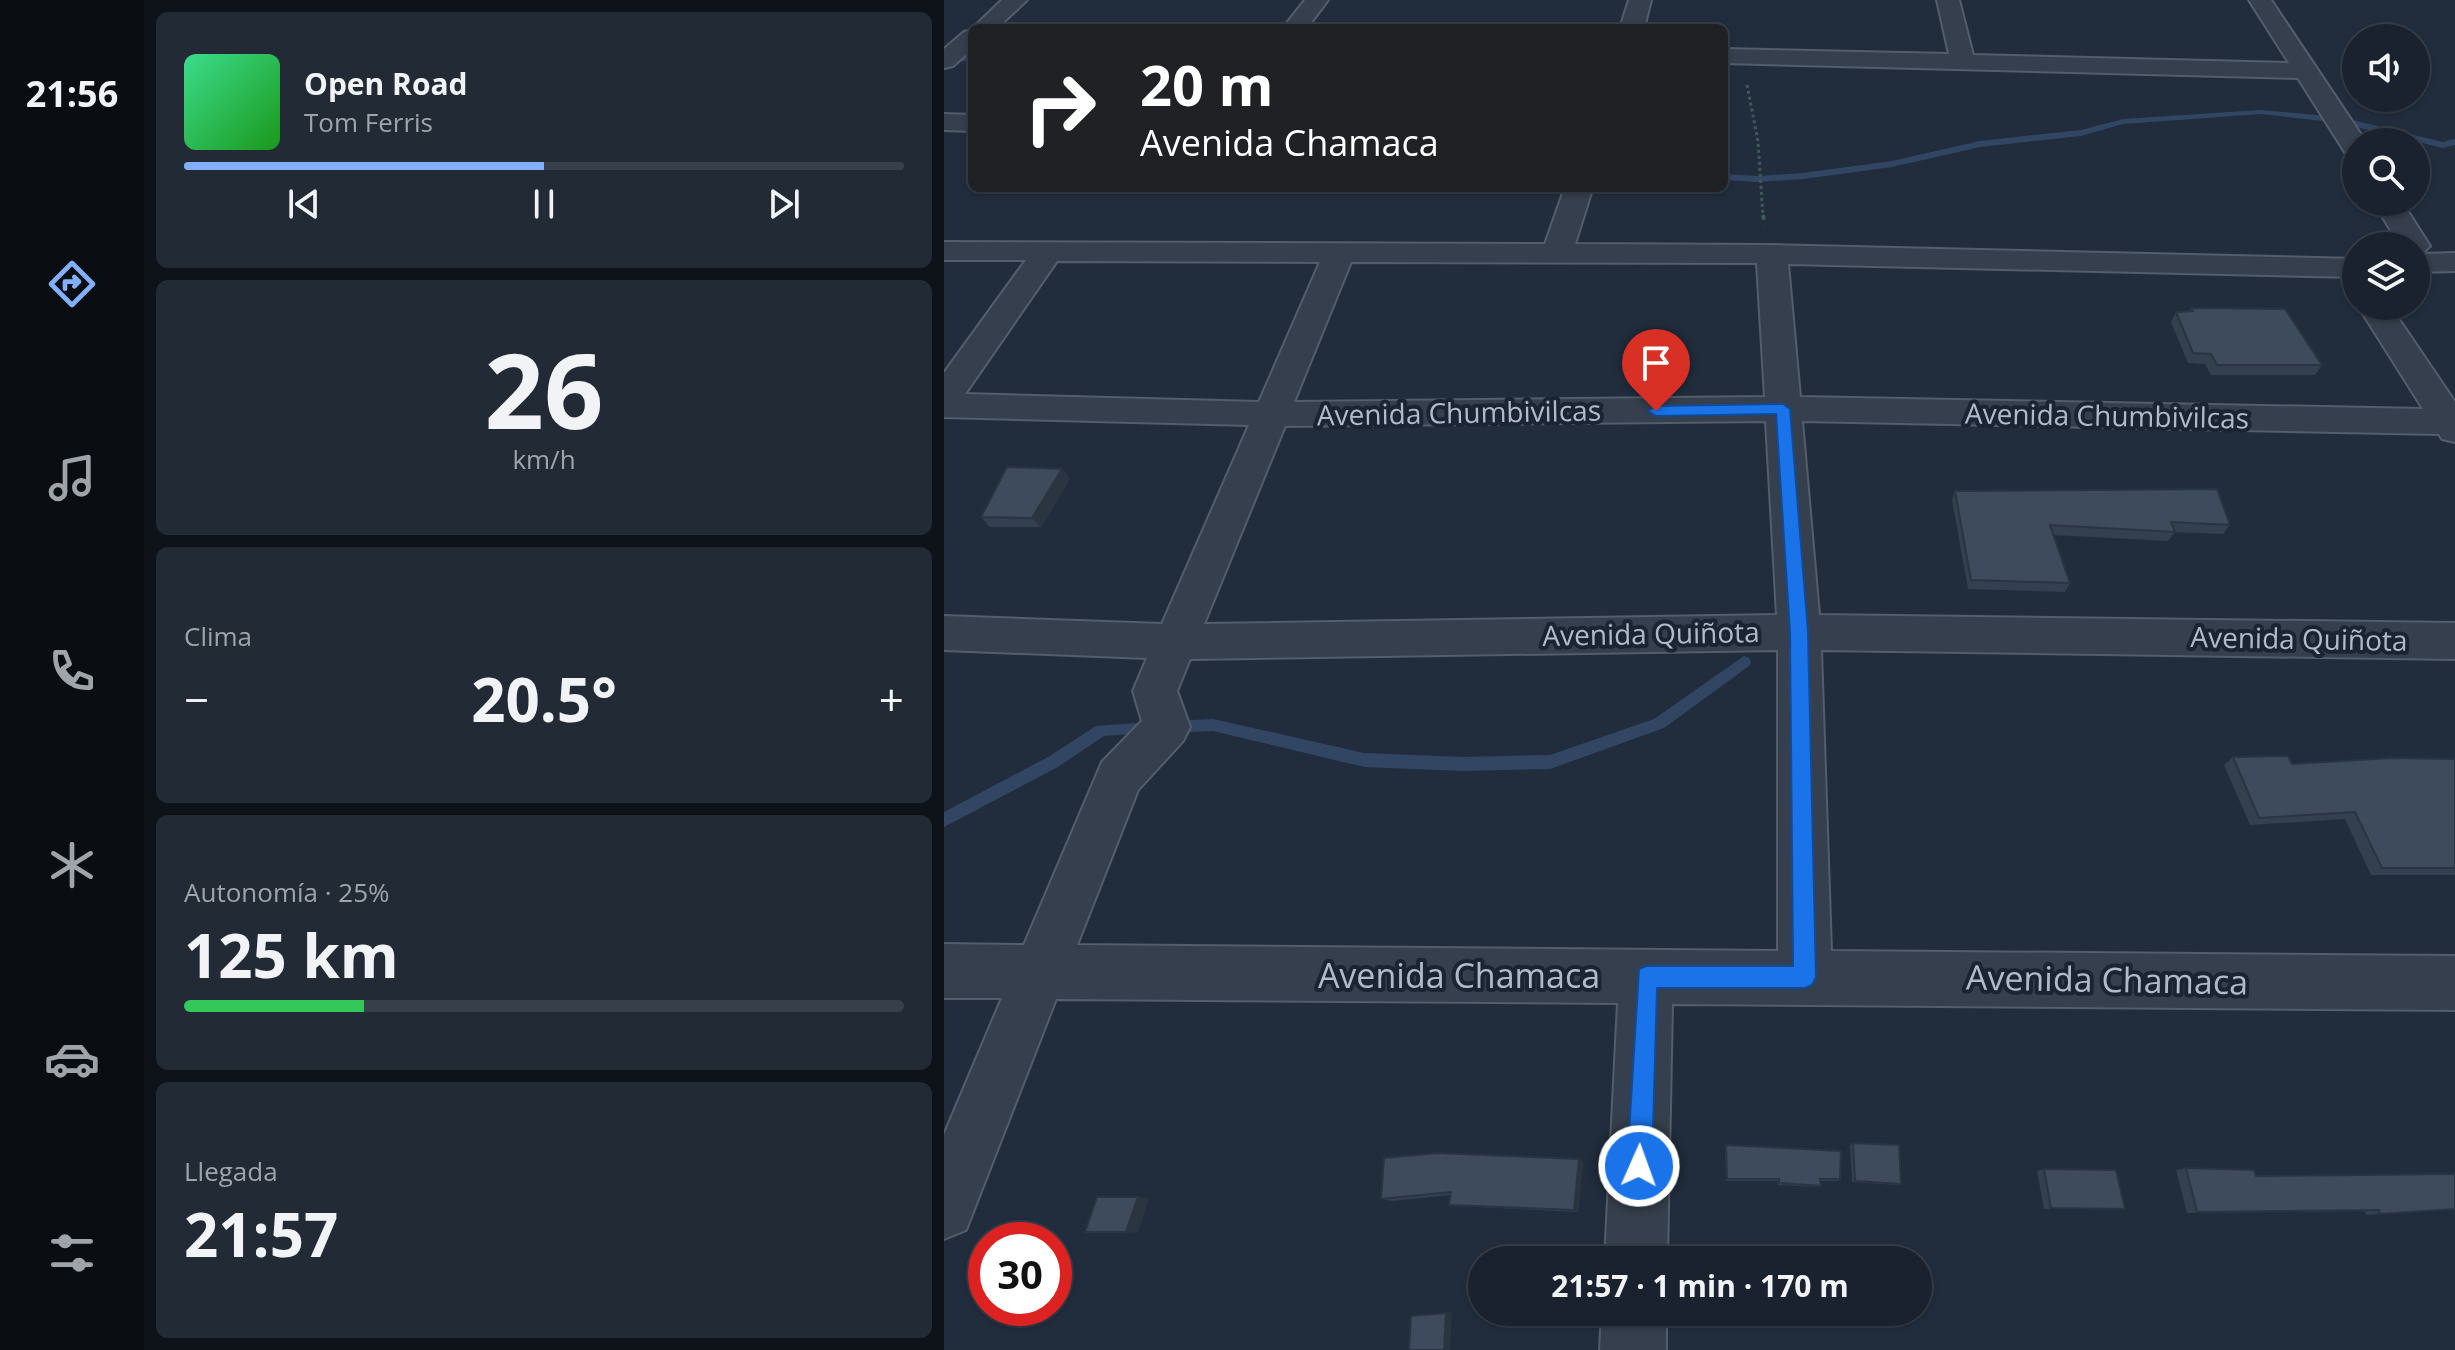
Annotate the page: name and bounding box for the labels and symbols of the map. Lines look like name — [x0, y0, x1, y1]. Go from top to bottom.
pin — [1622, 329, 1690, 411]
street label: Avenida Chumbivilcas — [1317, 391, 1601, 433]
street label: Avenida Chumbivilcas — [1965, 394, 2249, 436]
street label: Avenida Quiñota — [1542, 612, 1760, 654]
street label: Avenida Quiñota — [2190, 617, 2408, 659]
street label: Avenida Chamaca — [1318, 952, 1600, 998]
street label: Avenida Chamaca — [1966, 954, 2249, 1004]
position arrow — [1597, 1124, 1681, 1208]
speed limit sign: 30 — [968, 1222, 1072, 1326]

